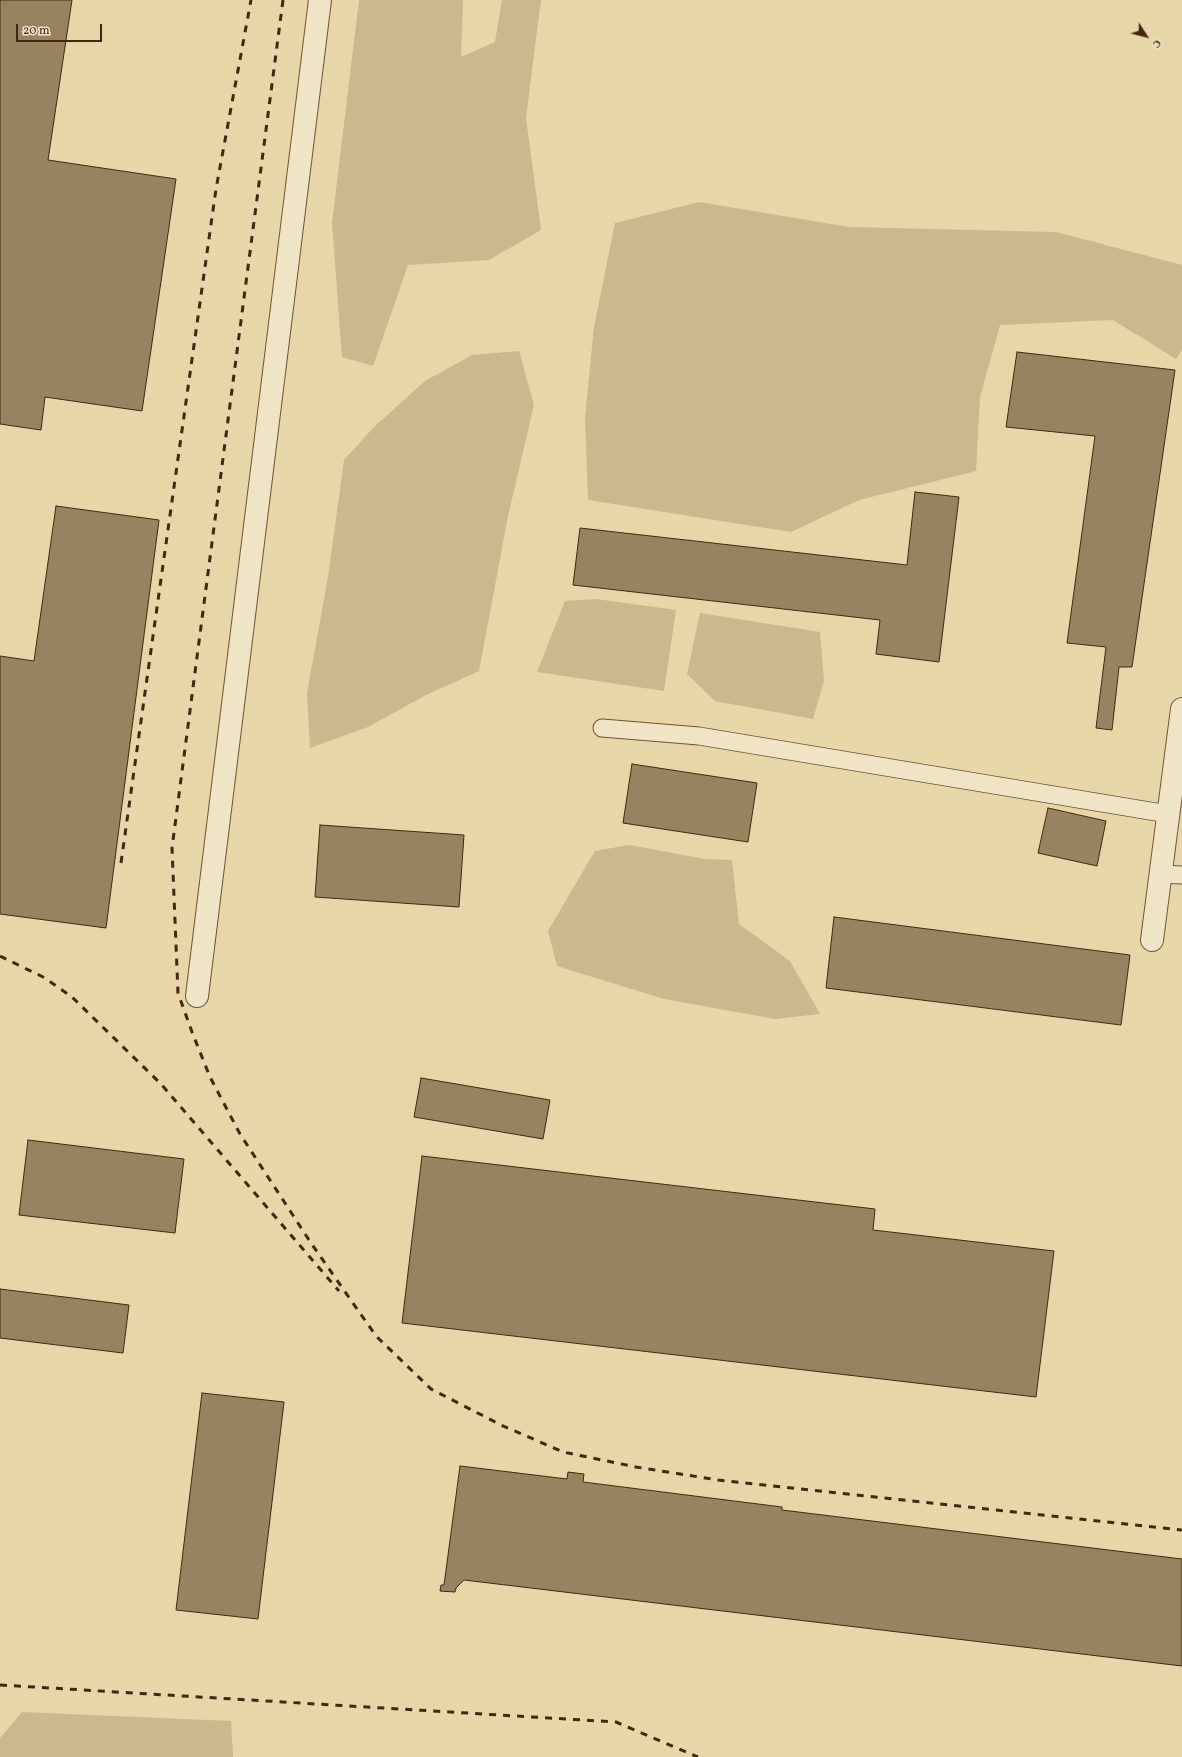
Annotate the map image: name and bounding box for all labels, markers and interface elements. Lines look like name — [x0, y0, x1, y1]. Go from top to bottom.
scale bar — [18, 16, 104, 42]
north arrow — [1126, 16, 1166, 56]
text: 20 m — [23, 23, 50, 39]
text: С — [1148, 36, 1164, 51]

